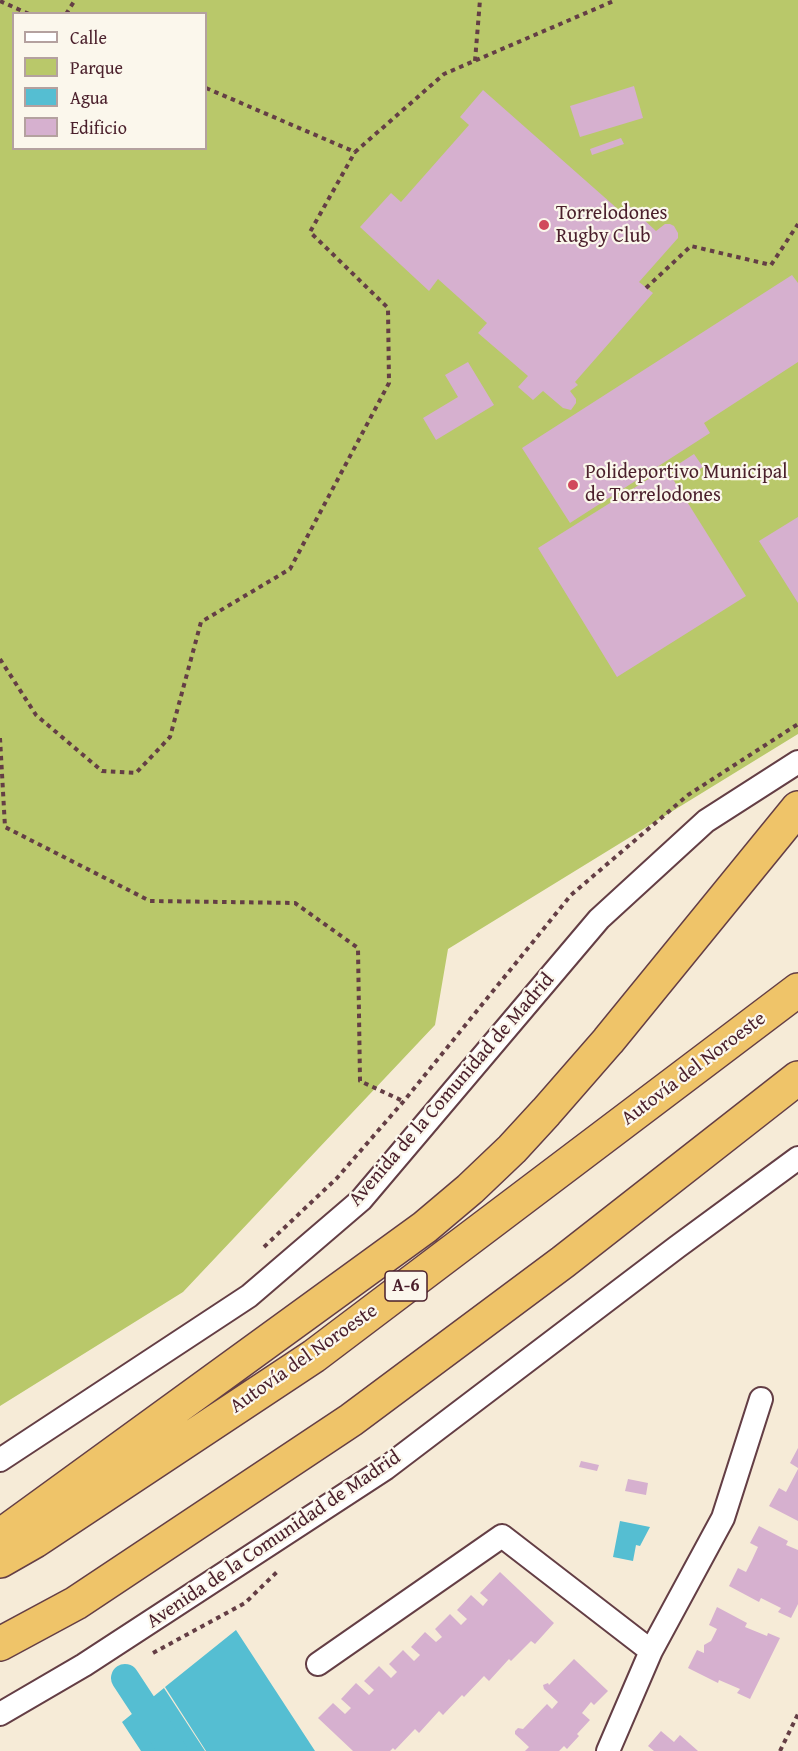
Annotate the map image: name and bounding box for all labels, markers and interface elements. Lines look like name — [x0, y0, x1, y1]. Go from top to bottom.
legend — [12, 12, 207, 150]
text: Calle — [70, 24, 107, 51]
text: Parque — [70, 54, 123, 81]
text: Agua — [70, 84, 108, 111]
text: Edificio — [70, 114, 127, 141]
place label: Torrelodones Rugby Club — [556, 202, 667, 249]
marker: Torrelodones Rugby Club — [537, 218, 551, 232]
place label: Polideportivo Municipal de Torrelodones — [585, 461, 788, 508]
marker: Polideportivo Municipal de Torrelodones — [566, 478, 580, 492]
street label: Avenida de la Comunidad de Madrid — [344, 968, 560, 1212]
street label: Autovía del Noroeste — [617, 1007, 771, 1131]
road number: A-6 — [385, 1271, 427, 1301]
street label: Autovía del Noroeste — [226, 1299, 382, 1419]
street label: Avenida de la Comunidad de Madrid — [142, 1446, 406, 1634]

